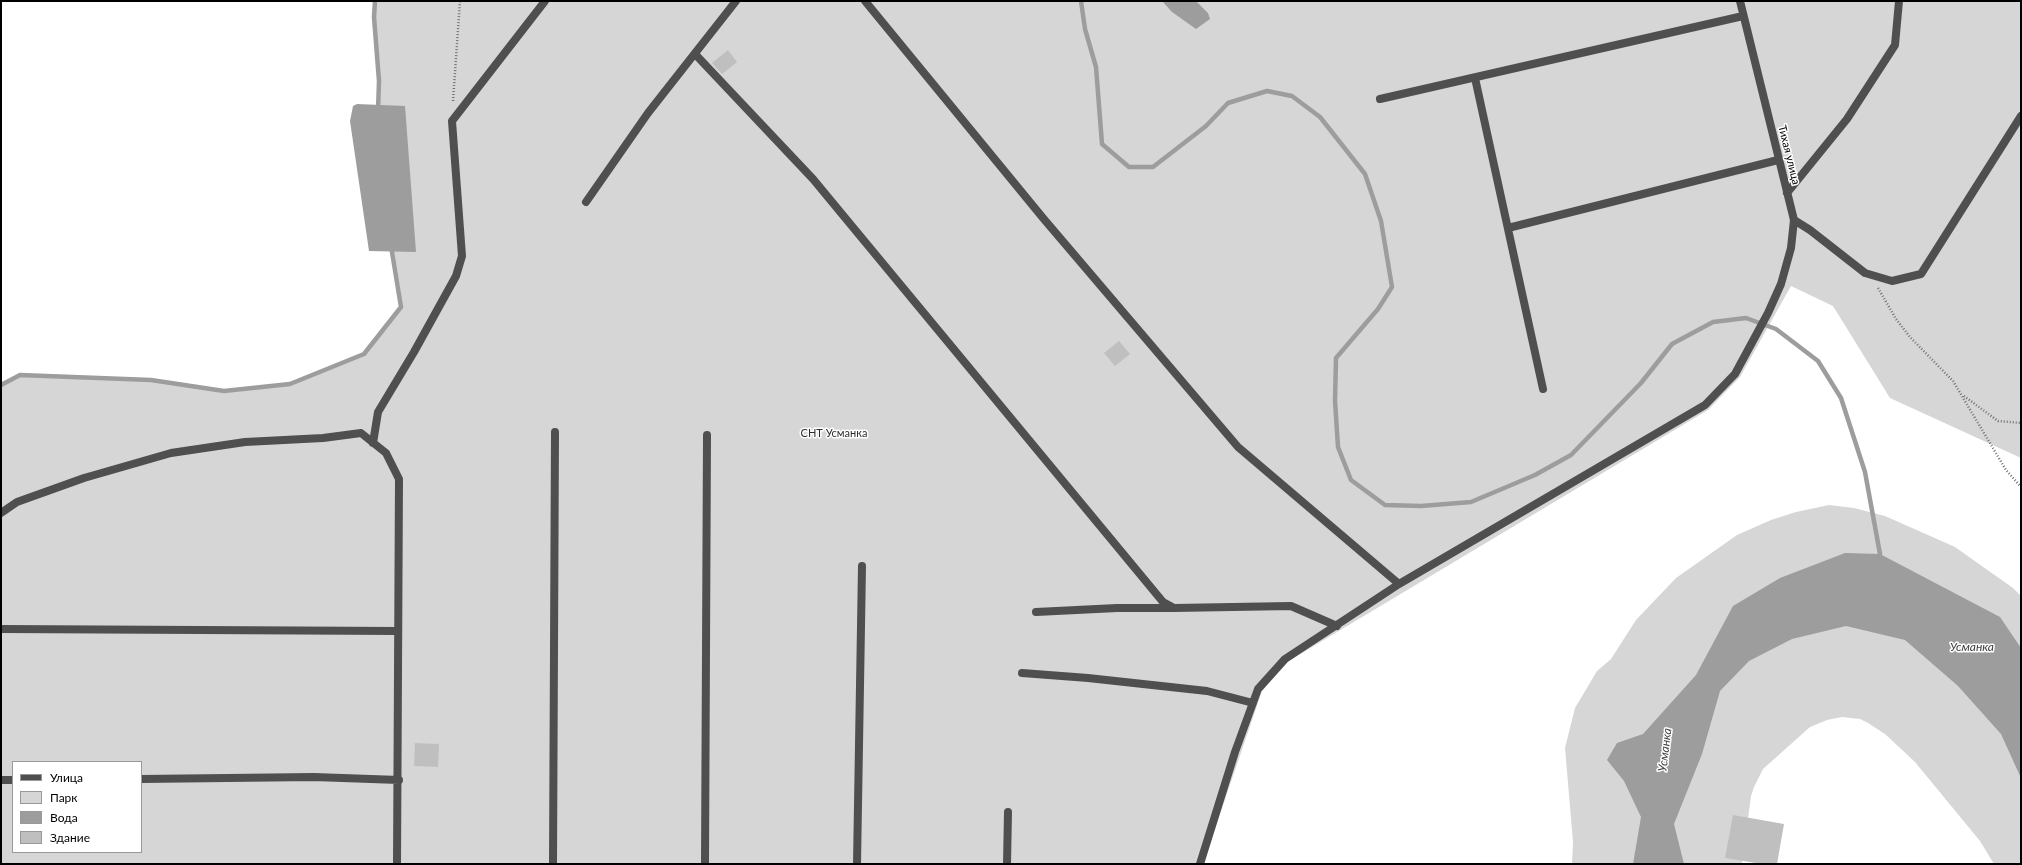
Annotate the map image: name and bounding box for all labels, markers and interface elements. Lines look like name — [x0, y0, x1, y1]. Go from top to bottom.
street label: Тихая улица — [1775, 124, 1803, 186]
park label: СНТ Усманка — [801, 426, 867, 440]
water label: Усманка — [1950, 640, 1994, 654]
water label: Усманка — [1655, 727, 1675, 773]
legend — [12, 761, 142, 853]
text: Улица — [50, 770, 83, 785]
text: Парк — [50, 790, 78, 805]
text: Вода — [50, 810, 78, 825]
text: Здание — [50, 830, 90, 845]

